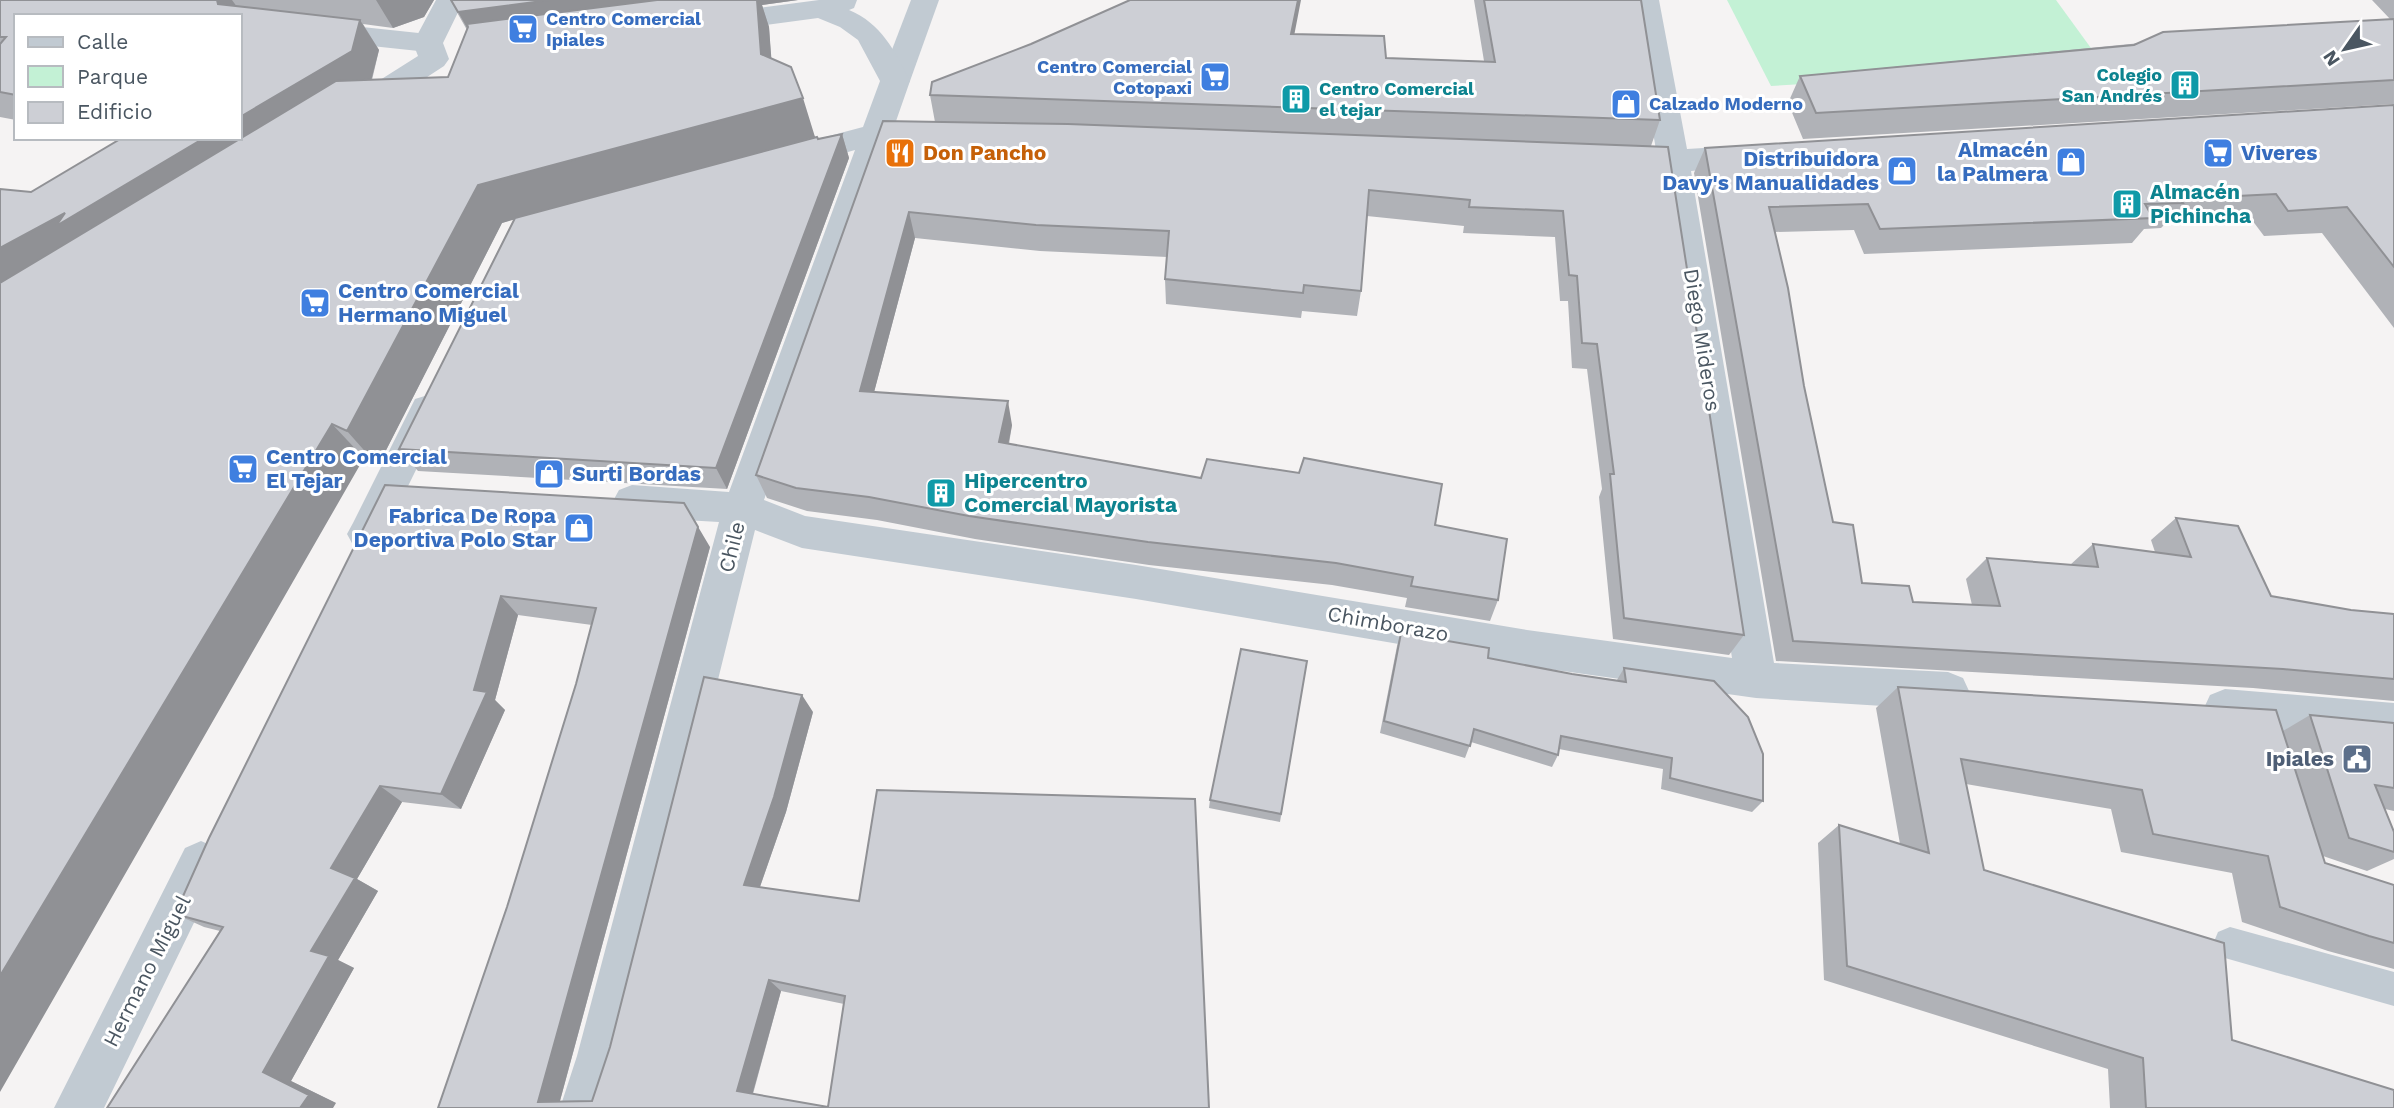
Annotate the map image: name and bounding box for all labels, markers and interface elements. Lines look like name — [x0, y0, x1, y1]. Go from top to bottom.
place label: Centro Comercial Ipiales — [546, 8, 701, 50]
supermarket icon: Centro Comercial Ipiales — [506, 12, 540, 46]
legend — [14, 14, 242, 140]
north arrow — [2310, 14, 2380, 84]
text: Calle — [77, 29, 128, 54]
text: N — [2318, 46, 2345, 70]
place label: Centro Comercial Cotopaxi — [1037, 56, 1192, 98]
supermarket icon: Centro Comercial Cotopaxi — [1198, 60, 1232, 94]
text: Parque — [77, 64, 148, 89]
place label: Colegio San Andrés — [2062, 64, 2162, 106]
building icon: Colegio San Andrés — [2168, 68, 2202, 102]
place label: Centro Comercial el tejar — [1319, 78, 1474, 120]
building icon: Centro Comercial el tejar — [1279, 82, 1313, 116]
shop icon: Calzado Moderno — [1609, 87, 1643, 121]
place label: Calzado Moderno — [1649, 93, 1803, 114]
text: Edificio — [77, 99, 153, 124]
restaurant icon: Don Pancho — [883, 136, 917, 170]
supermarket icon: Viveres — [2201, 136, 2235, 170]
place label: Almacén la Palmera — [1937, 137, 2049, 186]
place label: Don Pancho — [923, 140, 1046, 165]
place label: Viveres — [2241, 140, 2317, 165]
shop icon: Almacén la Palmera — [2054, 145, 2088, 179]
place label: Distribuidora Davy's Manualidades — [1662, 146, 1880, 195]
shop icon: Distribuidora Davy's Manualidades — [1885, 154, 1919, 188]
place label: Almacén Pichincha — [2150, 179, 2252, 228]
building icon: Almacén Pichincha — [2110, 187, 2144, 221]
street label: Diego Mideros — [1679, 267, 1726, 413]
place label: Centro Comercial Hermano Miguel — [338, 278, 519, 327]
supermarket icon: Centro Comercial Hermano Miguel — [298, 286, 332, 320]
place label: Centro Comercial El Tejar — [266, 444, 447, 493]
supermarket icon: Centro Comercial El Tejar — [226, 452, 260, 486]
shop icon: Surti Bordas — [532, 457, 566, 491]
place label: Surti Bordas — [572, 461, 701, 486]
place label: Hipercentro Comercial Mayorista — [964, 468, 1178, 517]
building icon: Hipercentro Comercial Mayorista — [924, 476, 958, 510]
place label: Fabrica De Ropa Deportiva Polo Star — [354, 503, 557, 552]
shop icon: Fabrica De Ropa Deportiva Polo Star — [562, 511, 596, 545]
street label: Chile — [713, 519, 750, 575]
street label: Chimborazo — [1326, 601, 1451, 646]
public building icon: Ipiales — [2340, 742, 2374, 776]
place label: Ipiales — [2266, 746, 2334, 771]
street label: Hermano Miguel — [98, 890, 196, 1051]

